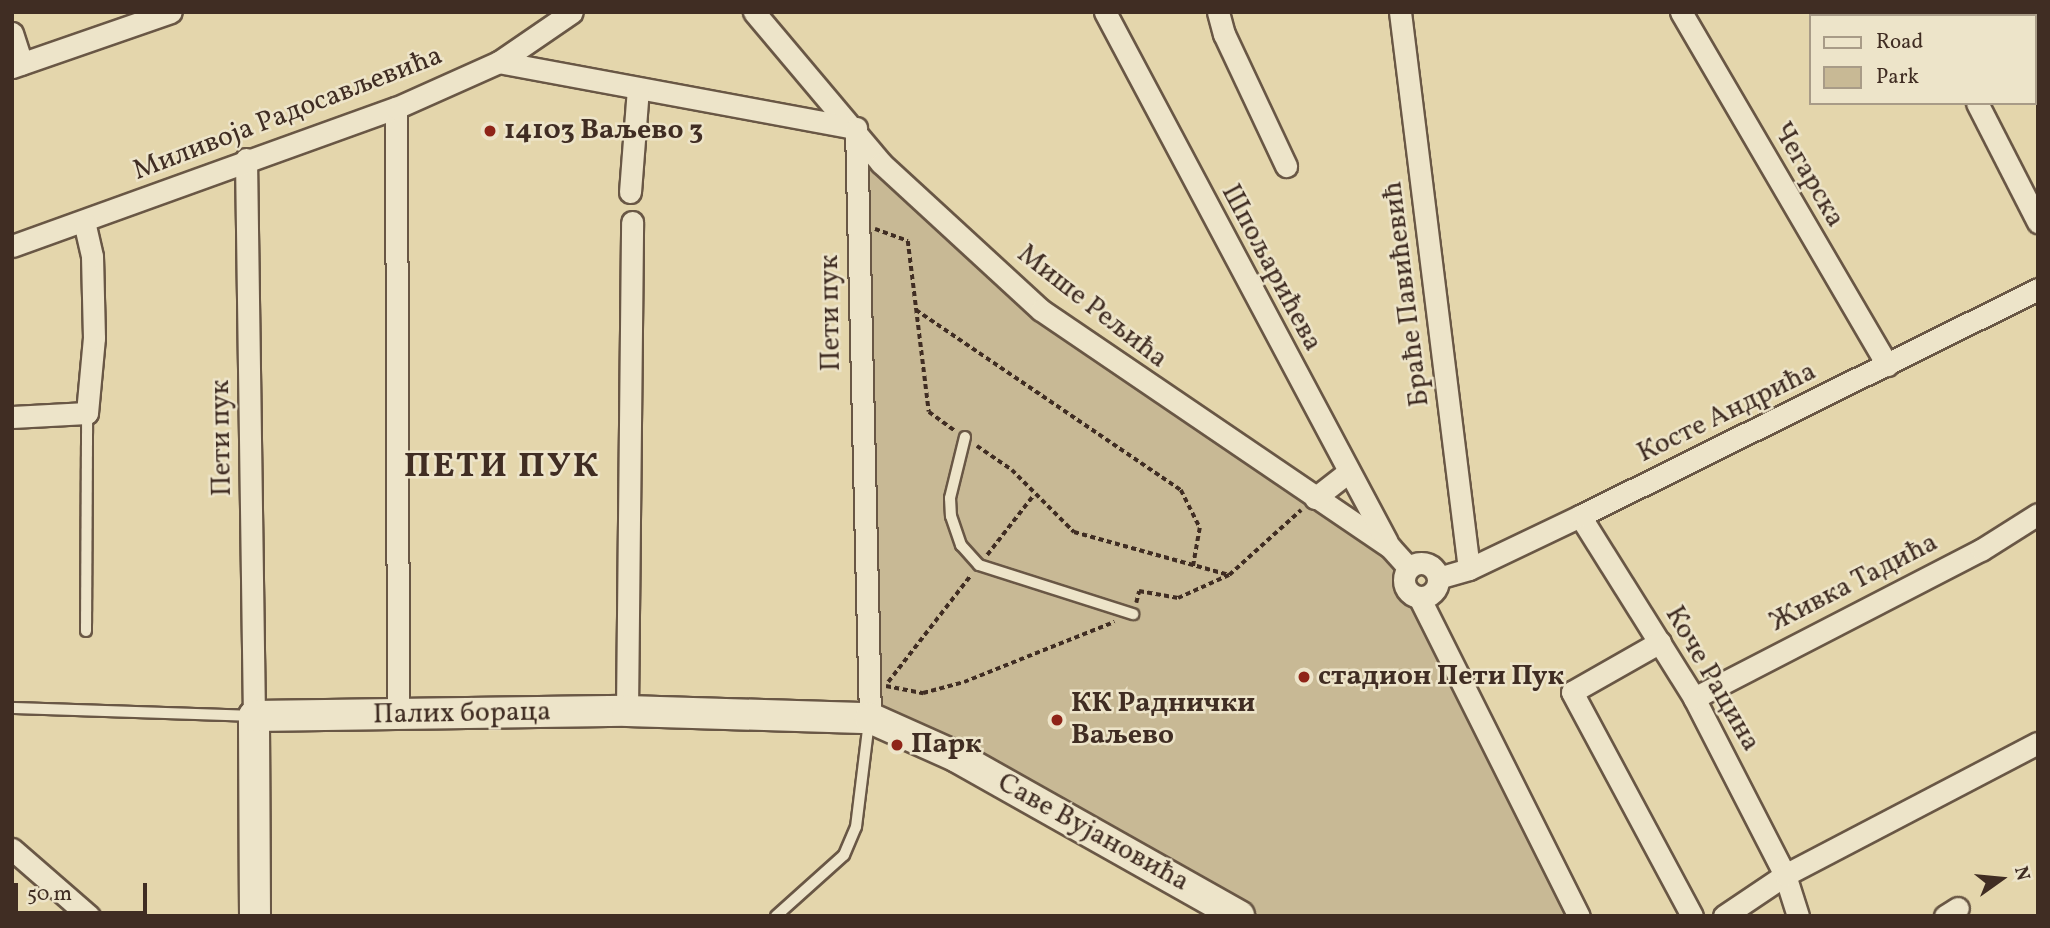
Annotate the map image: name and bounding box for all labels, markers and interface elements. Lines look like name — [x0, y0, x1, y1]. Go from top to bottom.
legend — [1808, 14, 2036, 105]
text: Road — [1876, 28, 1923, 57]
street label: Миливоја Радосављевића — [129, 39, 447, 189]
text: Park — [1876, 63, 1919, 92]
place label: 14103 Ваљево 3 — [504, 114, 703, 148]
street label: Чегарска — [1765, 117, 1851, 233]
marker: 14103 Ваљево 3 — [482, 123, 498, 139]
street label: Шпољарићева — [1213, 179, 1329, 357]
street label: Браће Павићевић — [1377, 179, 1437, 409]
street label: Мише Рељића — [1010, 238, 1174, 376]
street label: Пети пук — [813, 254, 849, 372]
street label: Косте Андрића — [1632, 355, 1822, 471]
street label: Пети пук — [204, 379, 240, 497]
district label: ПЕТИ ПУК — [405, 446, 599, 488]
street label: Живка Тадића — [1764, 526, 1944, 640]
street label: Коче Рацина — [1657, 600, 1767, 758]
place label: стадион Пети Пук — [1318, 660, 1564, 694]
marker: стадион Пети Пук — [1296, 669, 1312, 685]
place label: КК Раднички Ваљево — [1071, 687, 1255, 753]
street label: Палих бораца — [373, 696, 551, 732]
marker: КК Раднички Ваљево — [1049, 712, 1065, 728]
place label: Парк — [911, 728, 982, 762]
marker: Парк — [889, 737, 905, 753]
street label: Саве Вујановића — [991, 767, 1195, 899]
north arrow — [1966, 844, 2036, 914]
text: N — [2007, 864, 2036, 884]
scale bar — [18, 869, 150, 913]
text: 50 m — [27, 880, 72, 909]

